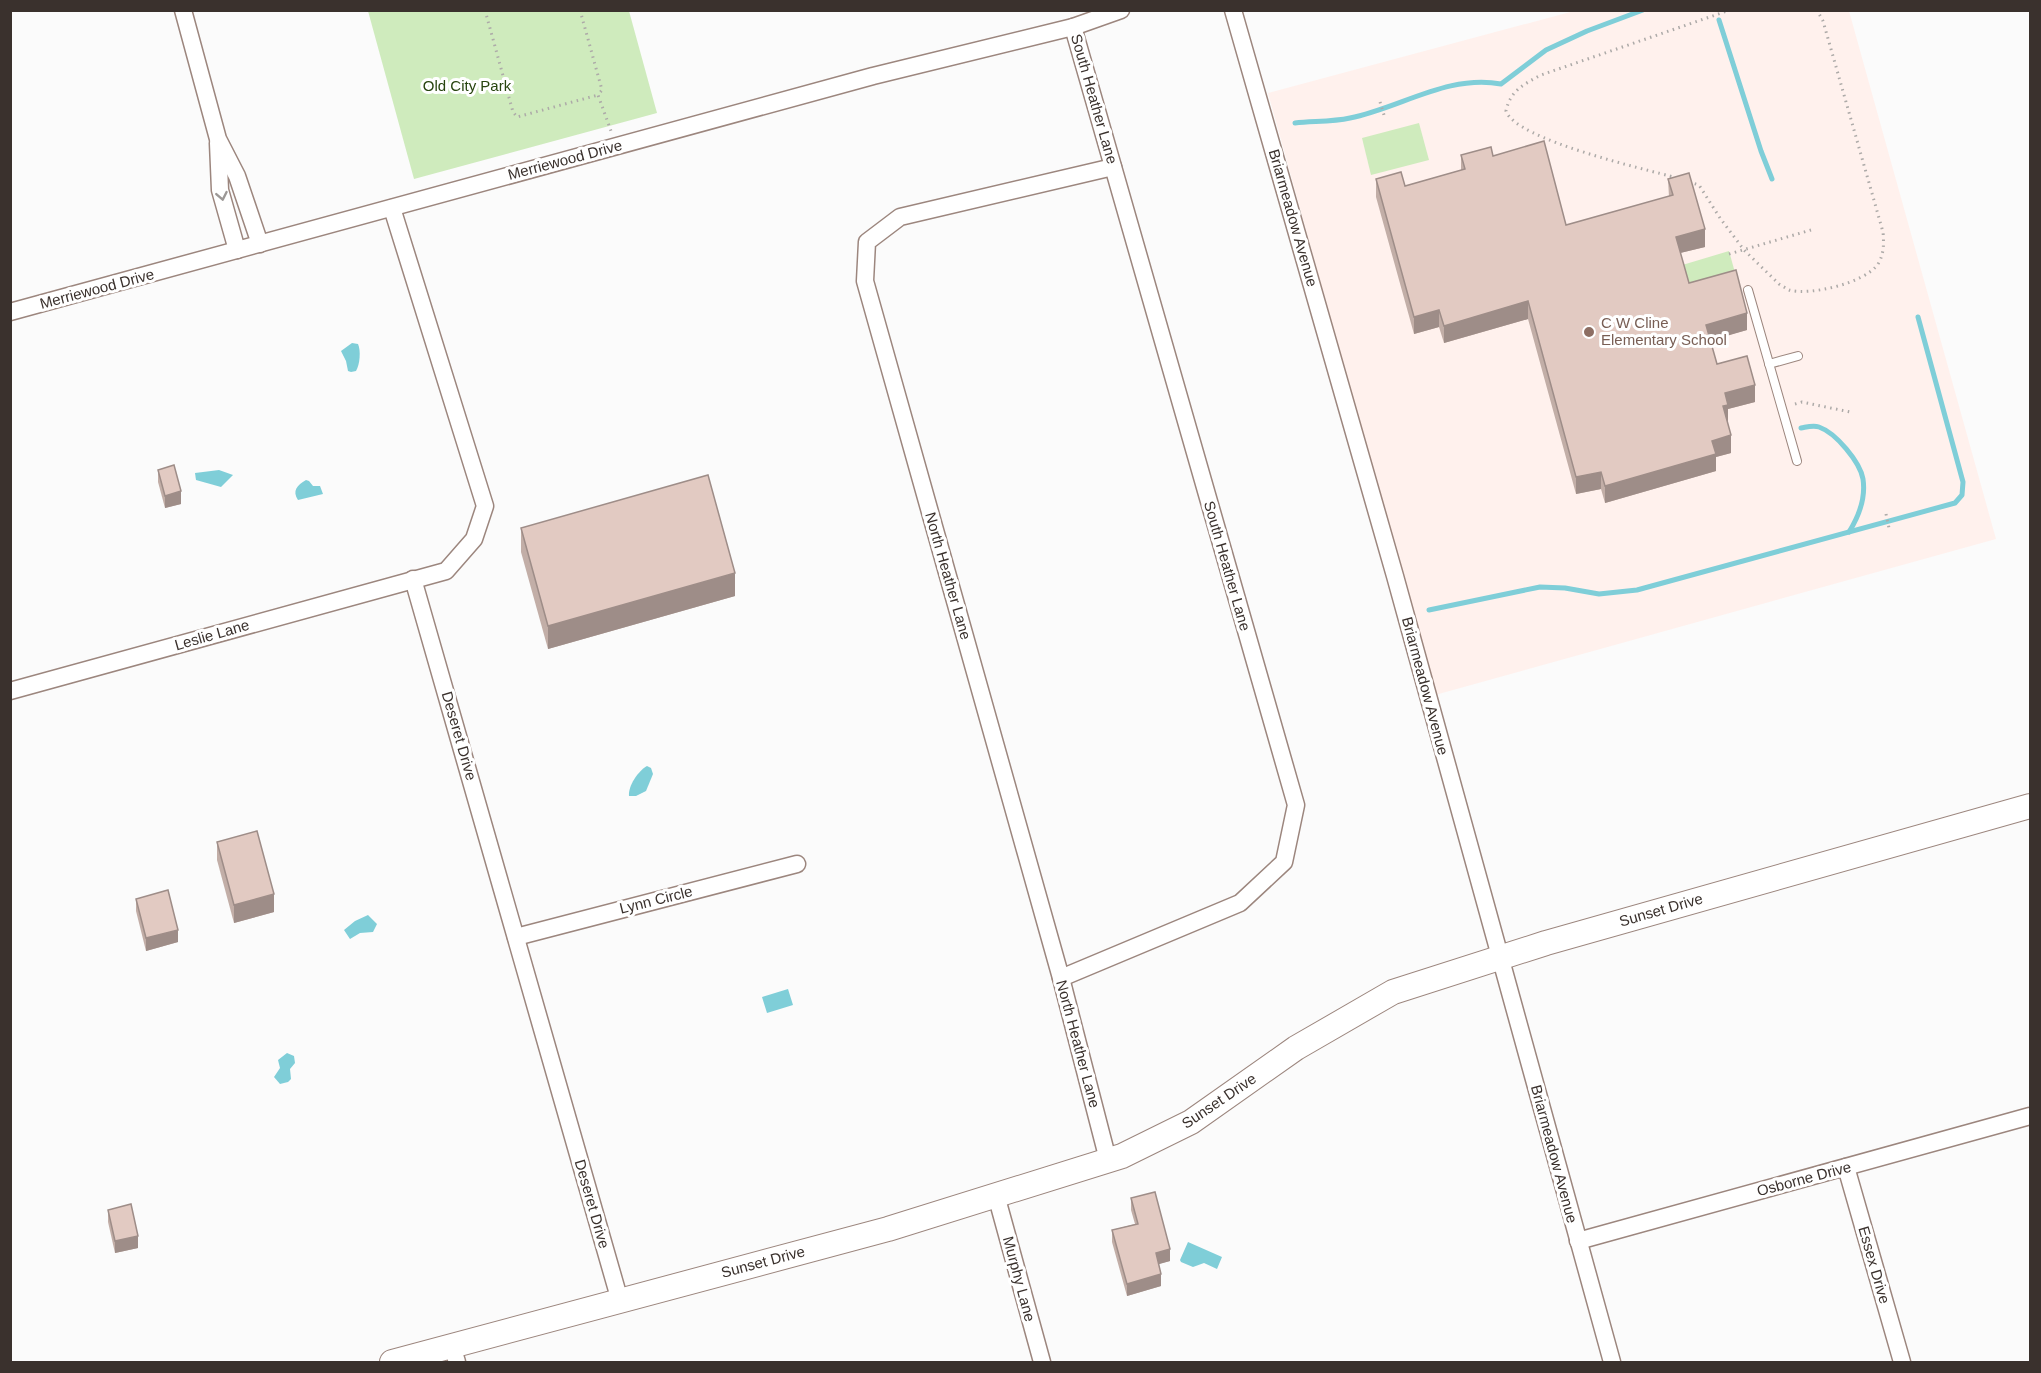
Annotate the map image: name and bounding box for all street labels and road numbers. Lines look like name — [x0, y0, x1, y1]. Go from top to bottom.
street label: South Heather Lane — [1068, 32, 1121, 166]
street label: Merriewood Drive — [506, 136, 624, 183]
street label: Briarmeadow Avenue — [1266, 147, 1321, 289]
street label: Merriewood Drive — [38, 265, 156, 312]
street label: South Heather Lane — [1201, 499, 1254, 633]
street label: North Heather Lane — [922, 510, 975, 642]
street label: Briarmeadow Avenue — [1399, 615, 1452, 757]
street label: Leslie Lane — [173, 616, 251, 653]
street label: Deseret Drive — [439, 689, 480, 782]
street label: Lynn Circle — [618, 882, 694, 917]
street label: Sunset Drive — [1617, 890, 1704, 930]
street label: North Heather Lane — [1053, 978, 1104, 1110]
street label: Sunset Drive — [1178, 1070, 1259, 1132]
street label: Briarmeadow Avenue — [1528, 1083, 1581, 1225]
street label: Deseret Drive — [572, 1157, 613, 1250]
street label: Osborne Drive — [1755, 1158, 1853, 1199]
street label: Essex Drive — [1855, 1224, 1894, 1306]
street label: Murphy Lane — [1000, 1234, 1039, 1323]
street label: Sunset Drive — [719, 1242, 807, 1281]

